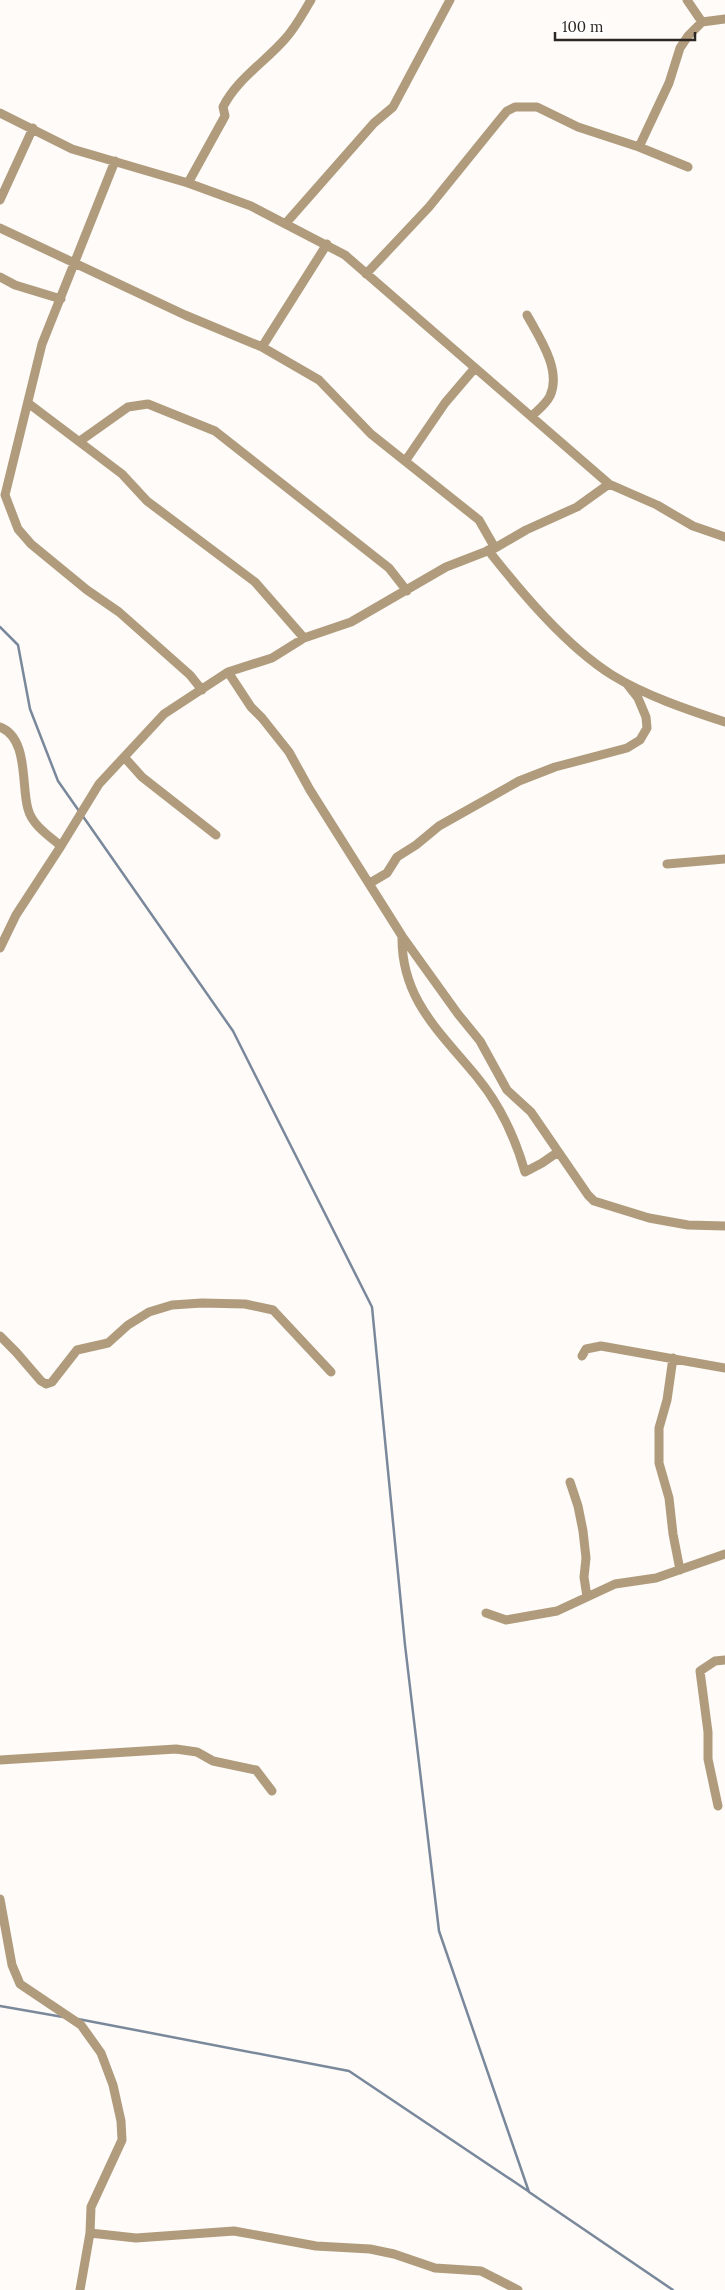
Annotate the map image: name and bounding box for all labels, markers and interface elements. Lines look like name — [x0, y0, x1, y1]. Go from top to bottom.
scale bar — [555, 10, 695, 42]
text: 100 m — [562, 17, 603, 36]

